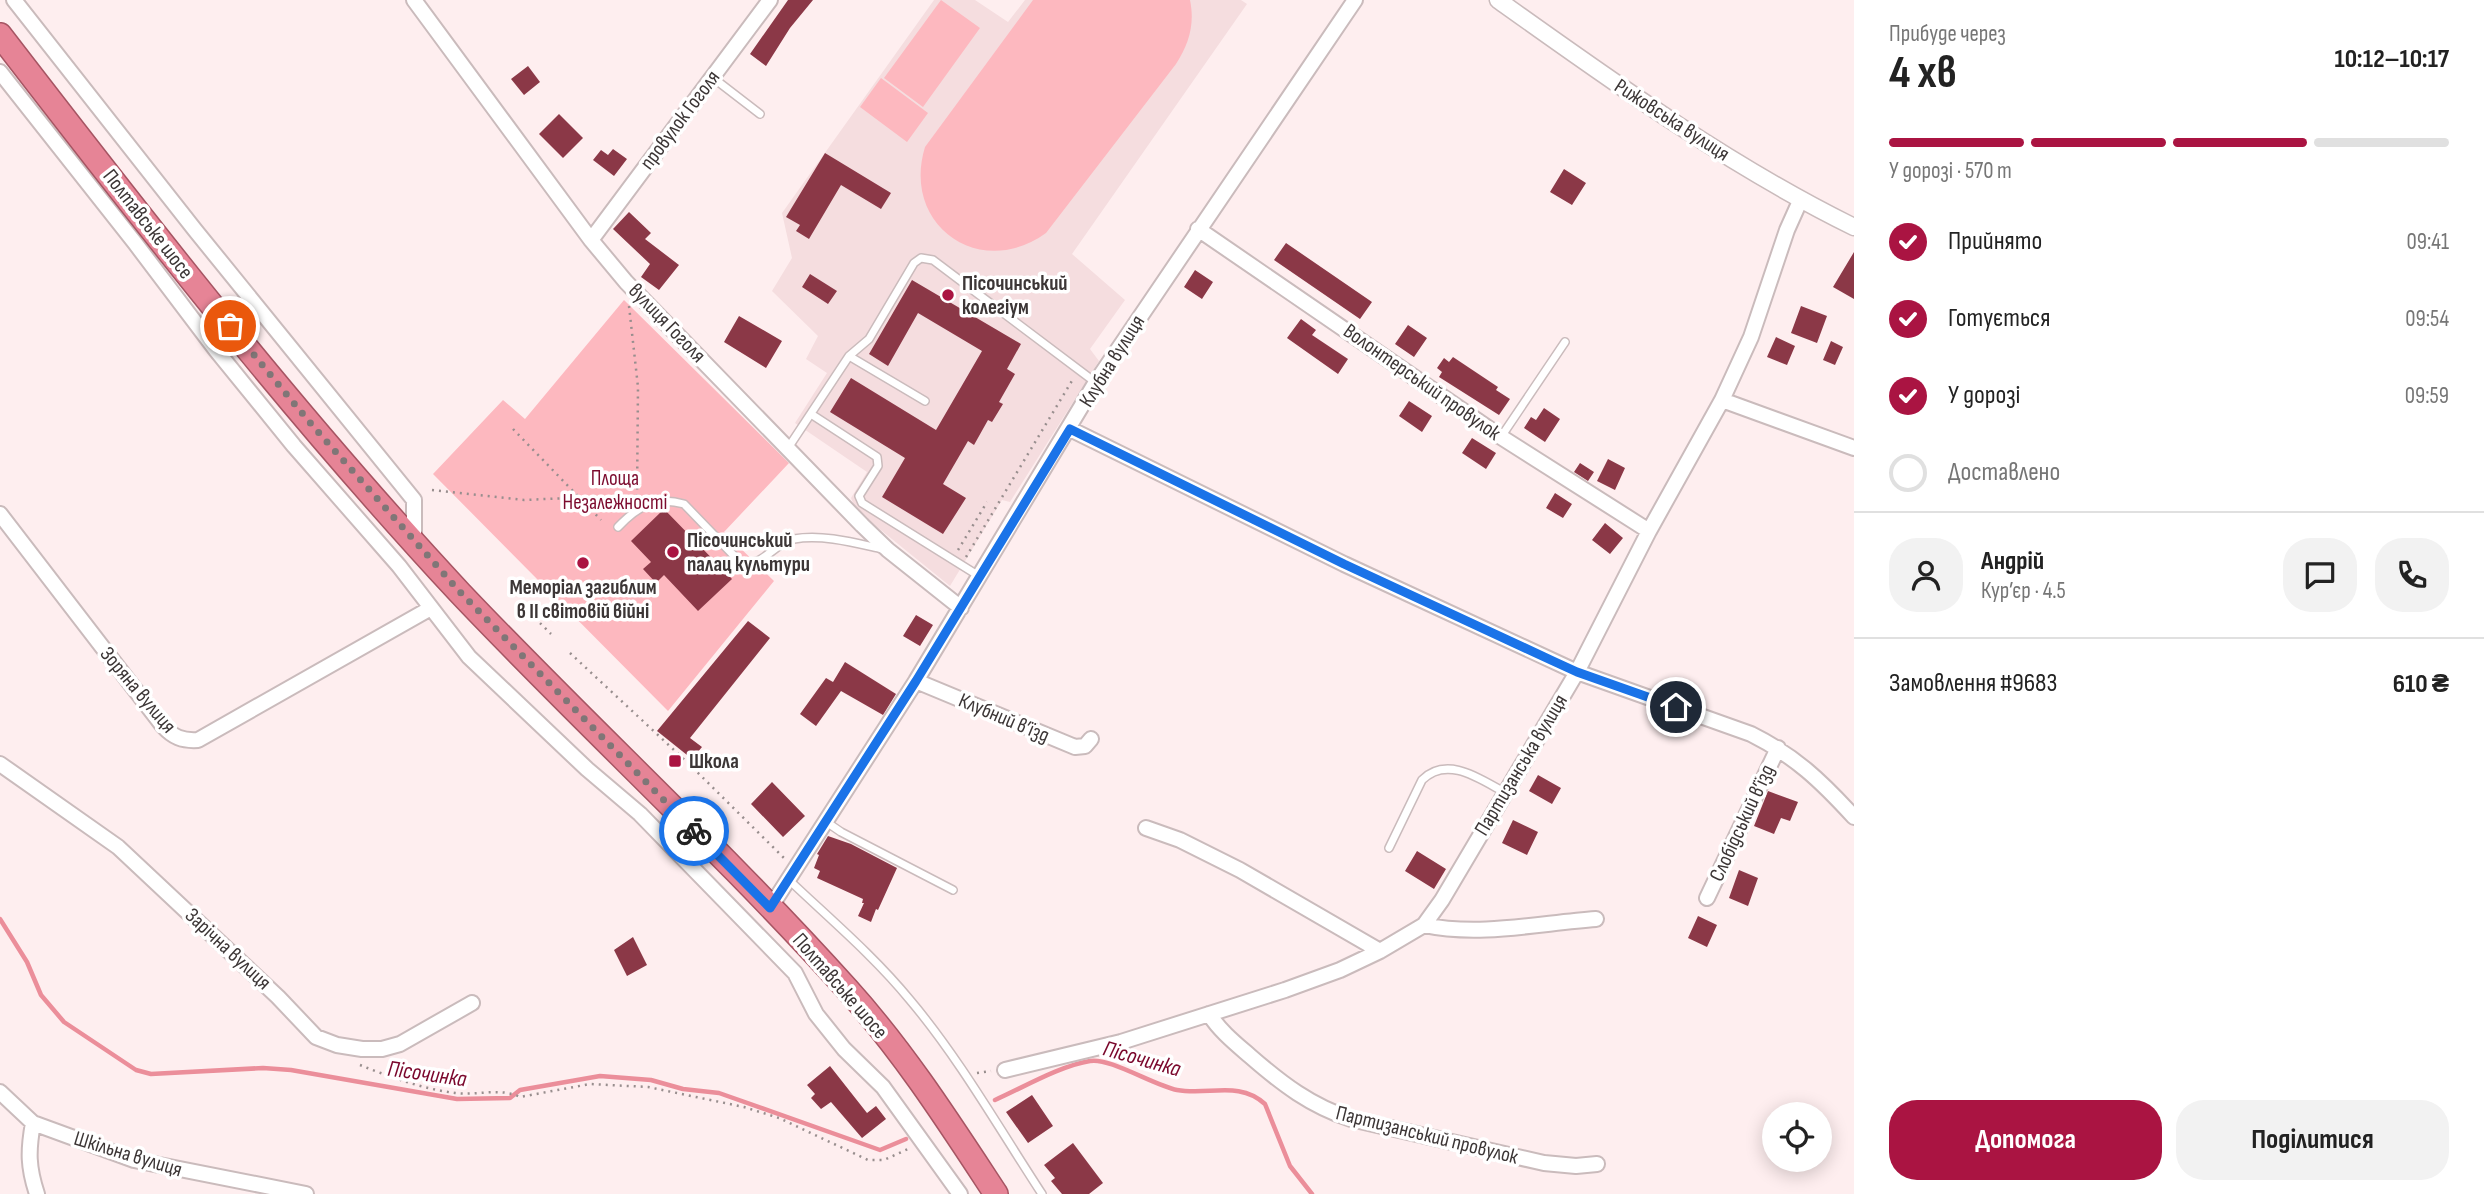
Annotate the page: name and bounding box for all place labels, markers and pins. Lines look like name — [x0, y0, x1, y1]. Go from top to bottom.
place label: Пісочинський колегіум — [962, 271, 1068, 320]
marker: Пісочинський колегіум — [940, 287, 956, 303]
pin — [200, 296, 260, 356]
place label: Пісочинський палац культури — [687, 528, 810, 577]
marker: Пісочинський палац культури — [665, 544, 681, 560]
marker: Меморіал загиблим в II світовій війні — [575, 555, 591, 571]
place label: Меморіал загиблим в II світовій війні — [510, 575, 656, 624]
pin — [1646, 677, 1706, 737]
place label: Школа — [689, 749, 739, 774]
marker: Школа — [667, 753, 683, 769]

